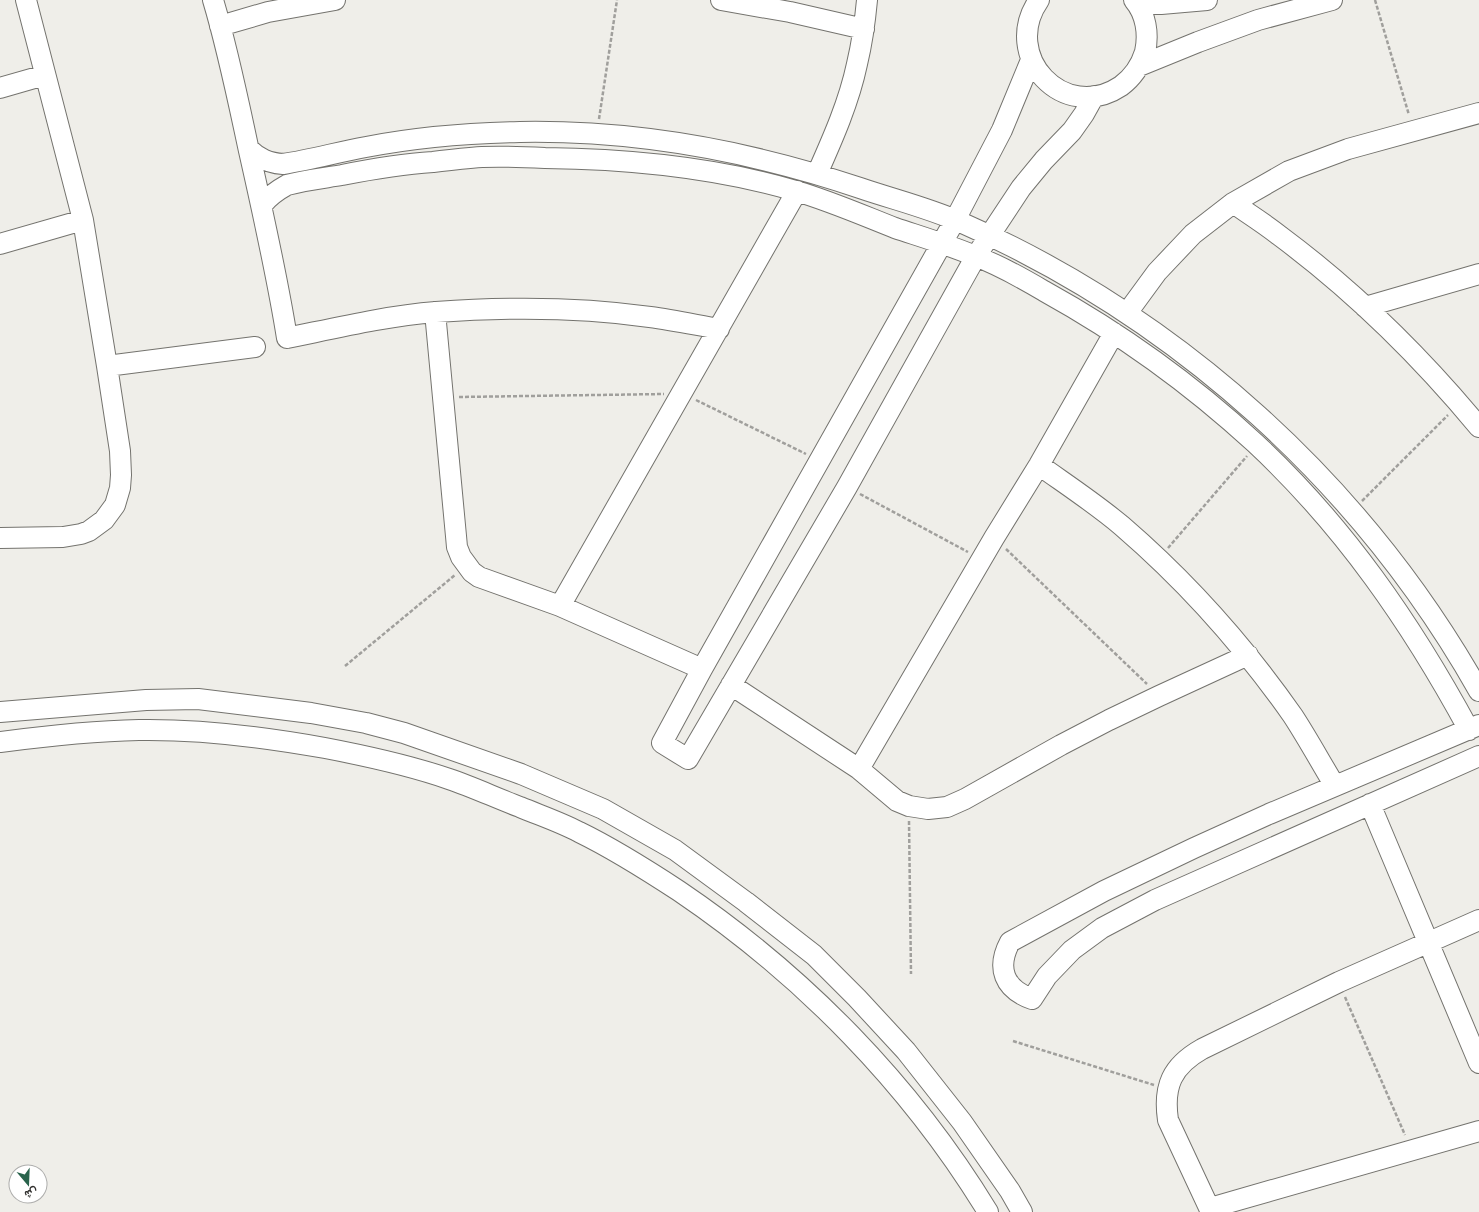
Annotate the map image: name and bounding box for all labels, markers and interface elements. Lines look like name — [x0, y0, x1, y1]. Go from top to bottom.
north arrow — [8, 1164, 48, 1204]
text: ش — [23, 1185, 40, 1202]

